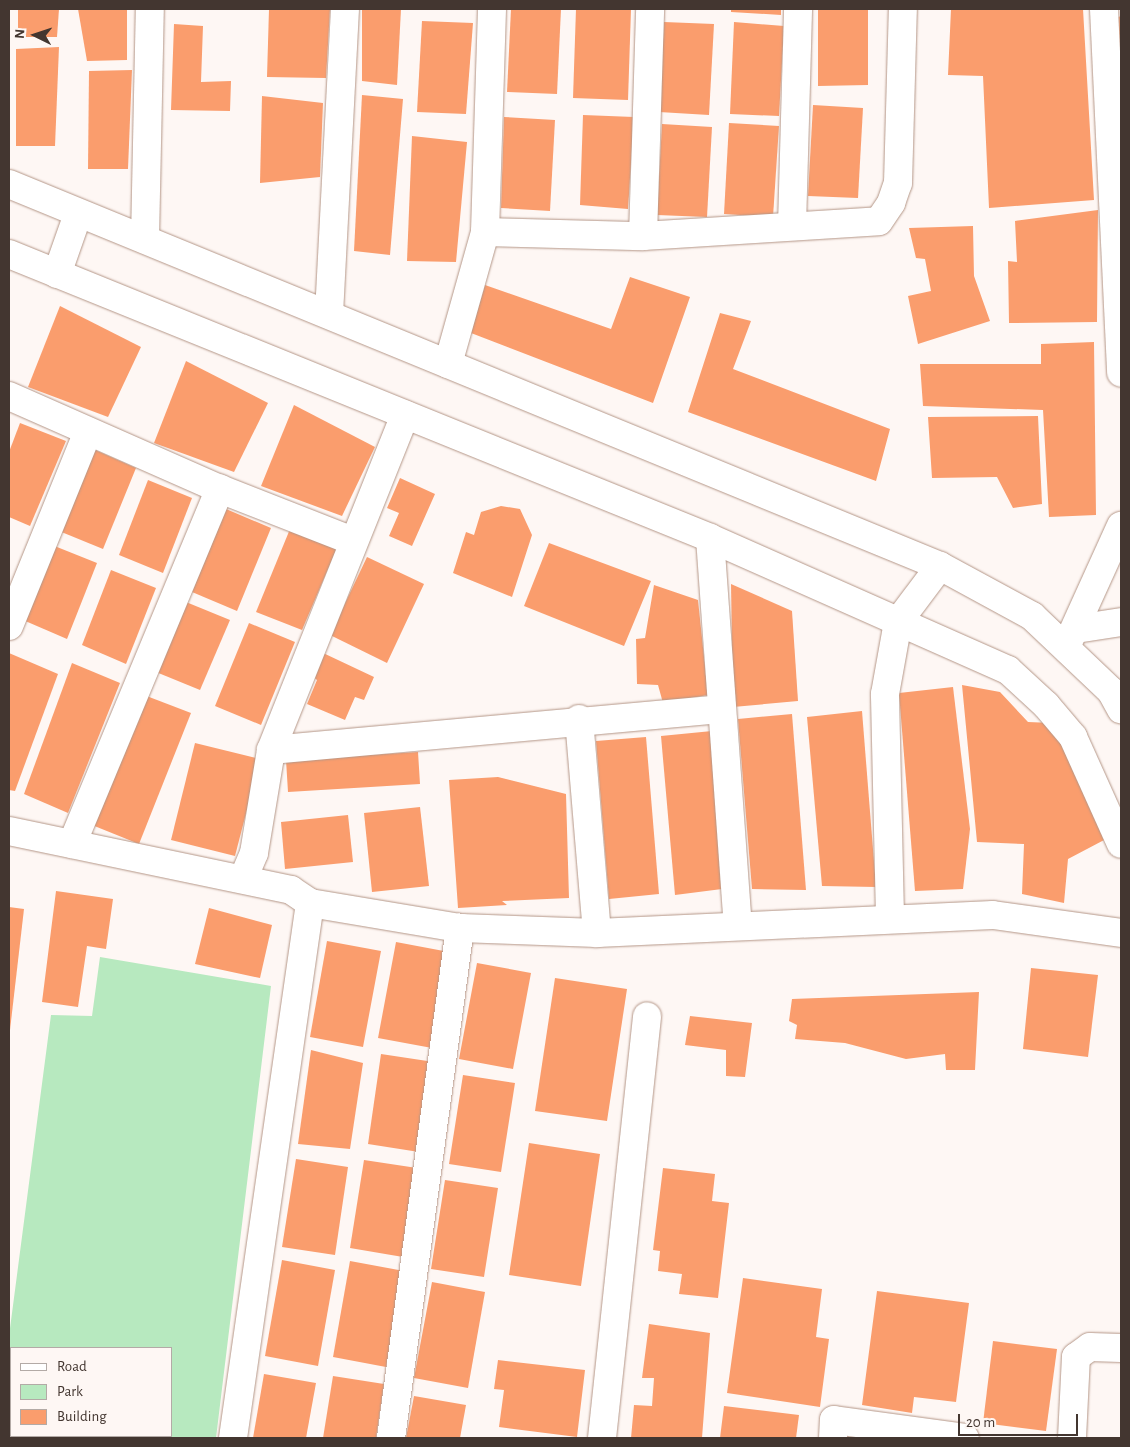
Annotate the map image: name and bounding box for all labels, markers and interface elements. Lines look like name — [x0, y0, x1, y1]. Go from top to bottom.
north arrow — [10, 10, 60, 60]
text: N — [13, 29, 27, 39]
legend — [10, 1347, 172, 1437]
text: Road — [57, 1359, 87, 1374]
text: Park — [57, 1384, 83, 1399]
scale bar — [960, 1404, 1080, 1436]
text: Building — [57, 1409, 107, 1424]
text: 20 m — [966, 1415, 995, 1430]

